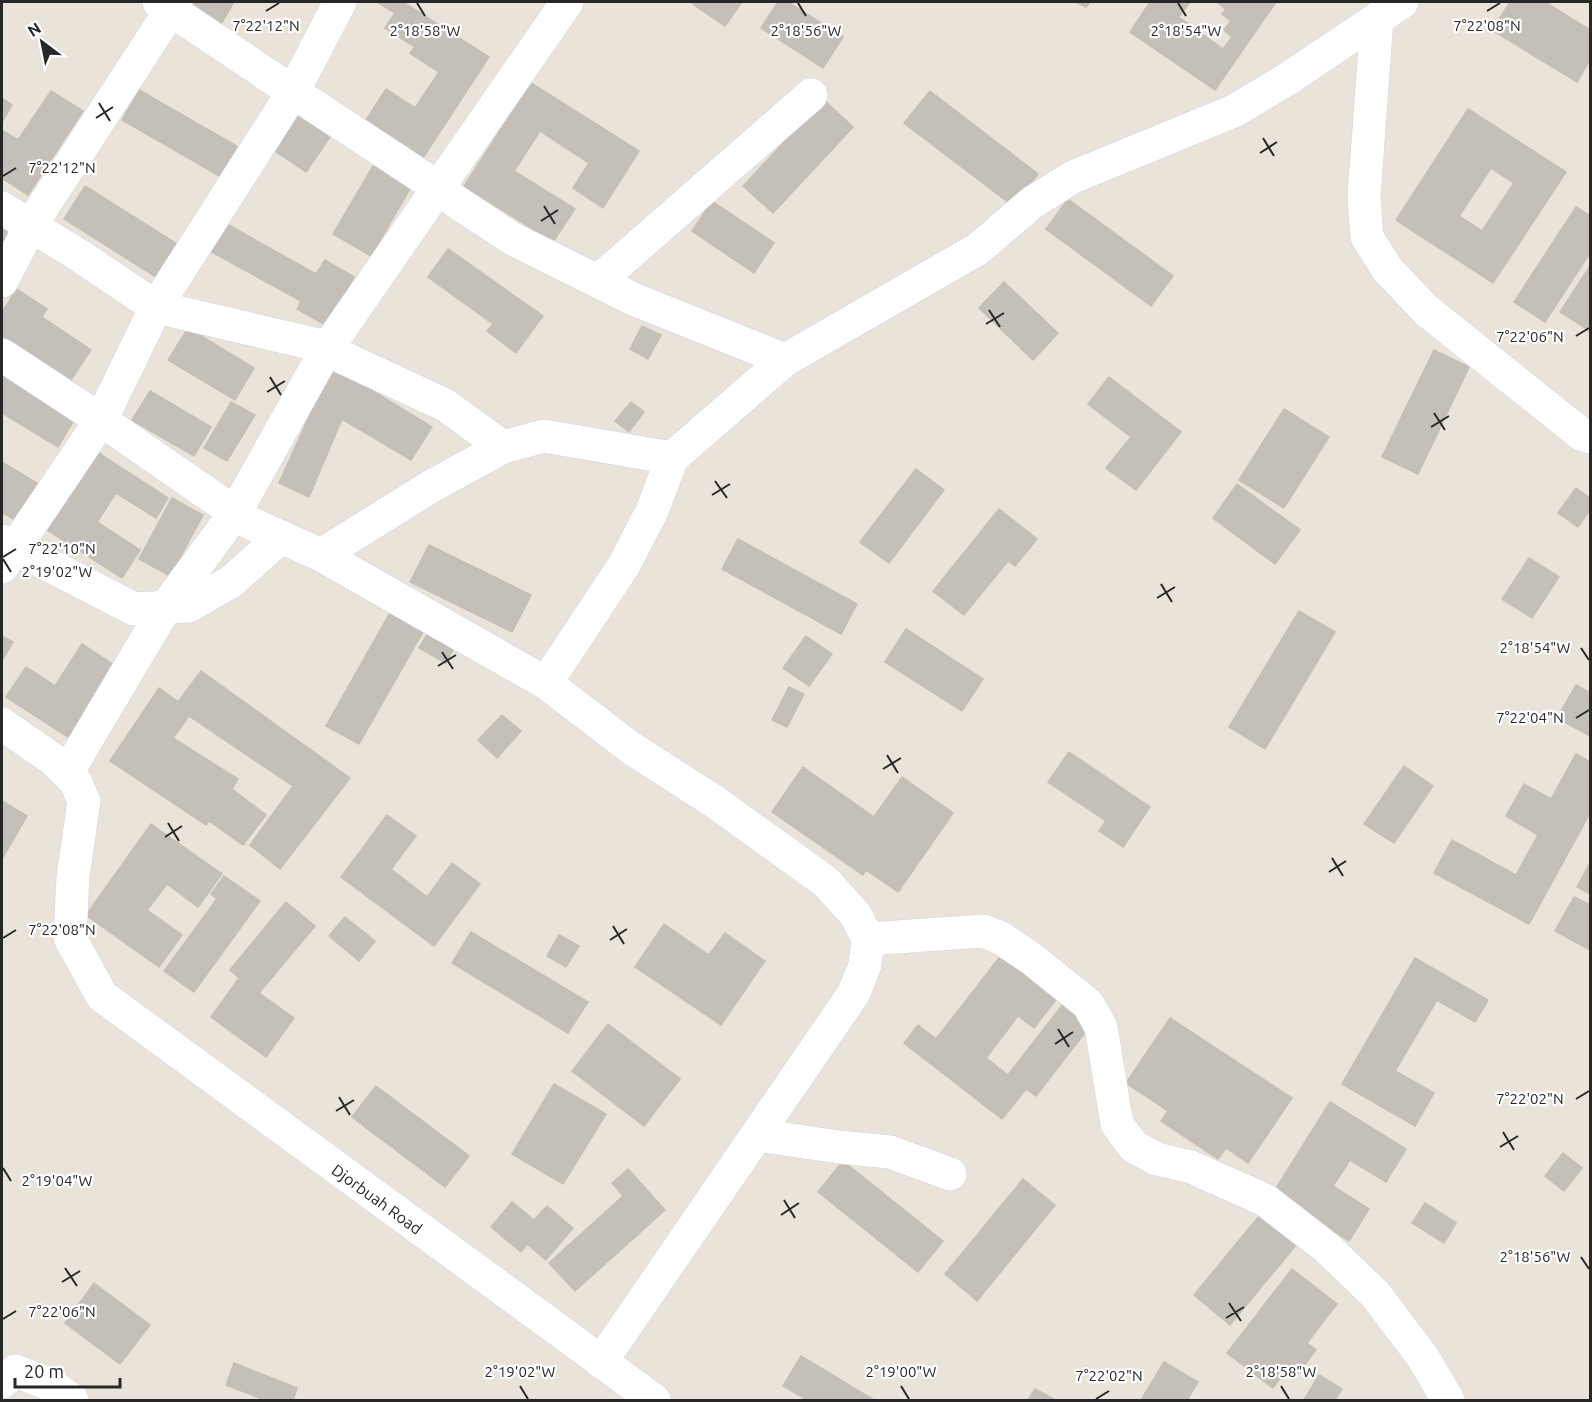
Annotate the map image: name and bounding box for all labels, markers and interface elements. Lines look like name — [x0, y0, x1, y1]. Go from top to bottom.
north arrow — [12, 12, 72, 72]
text: 7°22'12"N — [232, 17, 300, 34]
text: 7°22'08"N — [1453, 17, 1521, 34]
text: N — [24, 18, 44, 40]
text: 2°18'58"W — [390, 22, 461, 39]
text: 2°18'56"W — [771, 22, 842, 39]
text: 2°18'54"W — [1151, 22, 1222, 39]
text: 7°22'12"N — [28, 159, 96, 176]
text: 7°22'06"N — [1496, 328, 1564, 345]
text: 7°22'10"N — [28, 540, 96, 557]
text: 2°19'02"W — [22, 563, 93, 580]
text: 2°18'54"W — [1500, 639, 1571, 656]
text: 7°22'04"N — [1496, 709, 1564, 726]
text: 7°22'08"N — [28, 921, 96, 938]
text: 7°22'02"N — [1496, 1090, 1564, 1107]
street label: Djorbuah Road — [328, 1160, 426, 1238]
text: 2°19'04"W — [22, 1172, 93, 1189]
text: 2°18'56"W — [1500, 1248, 1571, 1265]
text: 7°22'06"N — [28, 1303, 96, 1320]
scale bar — [15, 1351, 120, 1389]
text: 20 m — [24, 1361, 64, 1381]
text: 2°19'02"W — [485, 1363, 556, 1380]
text: 2°19'00"W — [866, 1363, 937, 1380]
text: 2°18'58"W — [1246, 1363, 1317, 1380]
text: 7°22'02"N — [1075, 1367, 1143, 1384]

